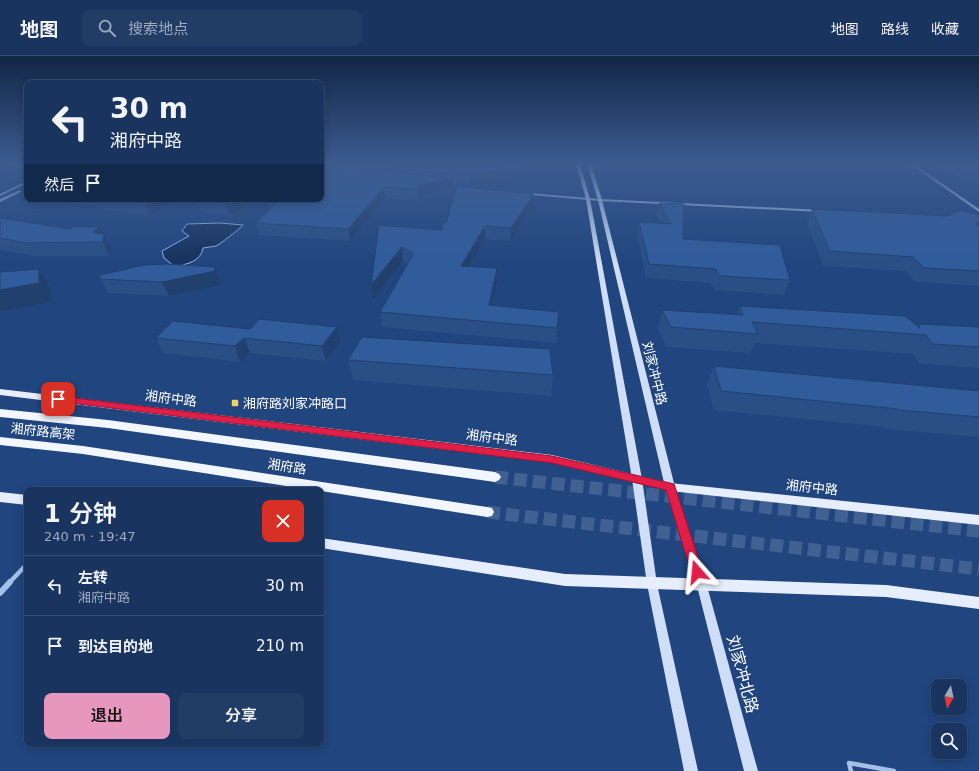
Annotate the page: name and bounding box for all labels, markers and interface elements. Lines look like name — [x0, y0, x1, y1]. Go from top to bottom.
search box — [82, 10, 362, 46]
icon: search — [96, 17, 118, 39]
text: 地图 — [20, 18, 58, 40]
text: 搜索地点 — [128, 20, 188, 38]
text: 地图 — [831, 21, 859, 37]
text: 路线 — [881, 21, 909, 37]
text: 收藏 — [931, 21, 959, 37]
text: 30 m — [110, 92, 188, 125]
icon: left — [44, 96, 96, 148]
text: 湘府中路 — [110, 130, 182, 151]
icon: arrive — [82, 172, 104, 194]
text: 然后 — [44, 176, 74, 194]
street label: 刘家冲中路 — [639, 340, 670, 406]
pin — [41, 382, 75, 416]
icon: arrive — [47, 388, 69, 410]
street label: 湘府中路 — [144, 388, 198, 409]
place label: 湘府路刘家冲路口 — [243, 396, 347, 411]
marker: 湘府路刘家冲路口 — [230, 398, 240, 408]
street label: 湘府路高架 — [10, 421, 76, 442]
street label: 湘府中路 — [465, 427, 519, 448]
street label: 湘府路 — [266, 456, 307, 477]
street label: 湘府中路 — [785, 477, 839, 498]
text: 1 分钟 — [44, 500, 117, 528]
button: close — [262, 500, 304, 542]
text: 240 m · 19:47 — [44, 529, 135, 544]
position arrow — [676, 551, 718, 593]
text: 左转 — [78, 569, 108, 587]
icon: left — [44, 575, 66, 597]
text: 30 m — [266, 577, 304, 595]
text: 湘府中路 — [78, 590, 130, 605]
street label: 刘家冲北路 — [723, 633, 762, 715]
icon: arrive — [44, 635, 66, 657]
text: 210 m — [256, 637, 304, 655]
text: 到达目的地 — [78, 638, 153, 656]
north arrow — [931, 679, 967, 715]
map controls — [931, 679, 967, 759]
button: 退出 — [44, 693, 170, 739]
button: 分享 — [178, 693, 304, 739]
button: search — [931, 723, 967, 759]

